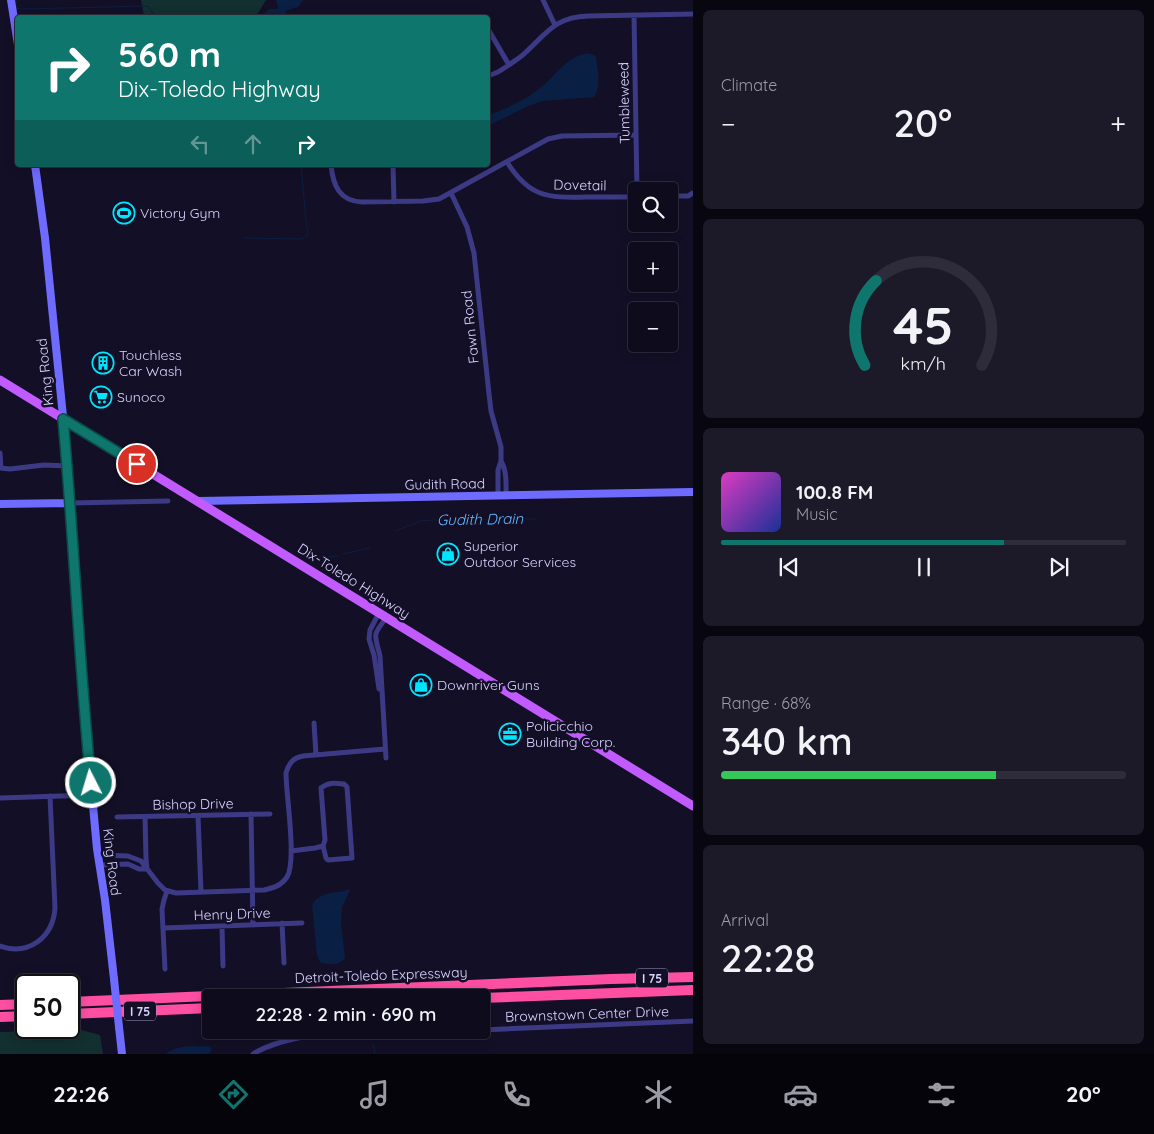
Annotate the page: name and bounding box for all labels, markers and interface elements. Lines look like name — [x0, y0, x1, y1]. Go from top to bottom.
text: 560 m — [118, 32, 221, 76]
icon: right — [35, 35, 100, 100]
street label: Tumbleweed — [614, 62, 634, 144]
text: Dix-Toledo Highway — [118, 75, 321, 103]
text: Climate — [721, 75, 777, 95]
text: 20° — [894, 99, 952, 147]
text: − — [721, 106, 736, 141]
text: + — [1110, 106, 1126, 141]
icon: left — [186, 130, 214, 158]
icon: ahead — [239, 130, 267, 158]
icon: right — [292, 130, 320, 158]
street label: Dovetail — [553, 176, 607, 194]
map controls — [628, 182, 678, 352]
button: search — [628, 182, 678, 232]
sports icon: Victory Gym — [112, 201, 136, 225]
place label: Victory Gym — [140, 204, 220, 222]
button: + — [628, 242, 678, 292]
street label: Fawn Road — [457, 290, 483, 364]
text: 45 — [893, 292, 954, 357]
button: − — [628, 302, 678, 352]
street label: King Road — [33, 337, 57, 407]
place label: Touchless Car Wash — [119, 346, 182, 380]
building icon: Touchless Car Wash — [91, 351, 115, 375]
text: km/h — [901, 352, 946, 374]
supermarket icon: Sunoco — [89, 385, 113, 409]
place label: Sunoco — [117, 388, 165, 406]
pin — [116, 443, 158, 485]
icon: arrive — [123, 450, 151, 478]
street label: Gudith Road — [405, 474, 485, 494]
text: 100.8 FM — [796, 480, 873, 504]
text: Music — [796, 504, 838, 524]
water label: Gudith Drain — [437, 509, 524, 529]
place label: Superior Outdoor Services — [464, 537, 576, 571]
street label: Dix-Toledo Highway — [294, 539, 414, 623]
shop icon: Superior Outdoor Services — [436, 542, 460, 566]
icon: previous — [775, 553, 803, 581]
icon: pause — [910, 553, 938, 581]
icon: next — [1045, 553, 1073, 581]
shop icon: Downriver Guns — [409, 673, 433, 697]
place label: Downriver Guns — [437, 676, 539, 694]
text: Range · 68% — [721, 693, 811, 713]
place label: Policicchio Building Corp. — [526, 717, 615, 751]
text: 340 km — [721, 717, 853, 765]
office icon: Policicchio Building Corp. — [498, 722, 522, 746]
position arrow — [64, 756, 116, 808]
street label: Bishop Drive — [152, 794, 234, 814]
street label: King Road — [99, 827, 125, 897]
street label: Henry Drive — [193, 904, 271, 924]
text: Arrival — [721, 910, 769, 930]
text: 22:28 — [721, 934, 815, 982]
street label: Detroit-Toledo Expressway — [294, 963, 468, 987]
road number: I 75 — [636, 968, 668, 988]
speed limit sign: 50 — [15, 974, 80, 1039]
road number: I 75 — [124, 1001, 156, 1020]
text: 22:28 · 2 min · 690 m — [256, 1002, 436, 1026]
street label: Brownstown Center Drive — [505, 1002, 669, 1026]
icon: directions — [216, 1077, 251, 1112]
icon: music — [357, 1077, 392, 1112]
icon: phone — [499, 1077, 534, 1112]
icon: climate — [641, 1077, 676, 1112]
icon: car — [783, 1077, 818, 1112]
icon: filters — [924, 1077, 959, 1112]
text: 22:26 — [53, 1080, 109, 1108]
text: 20° — [1066, 1080, 1101, 1108]

